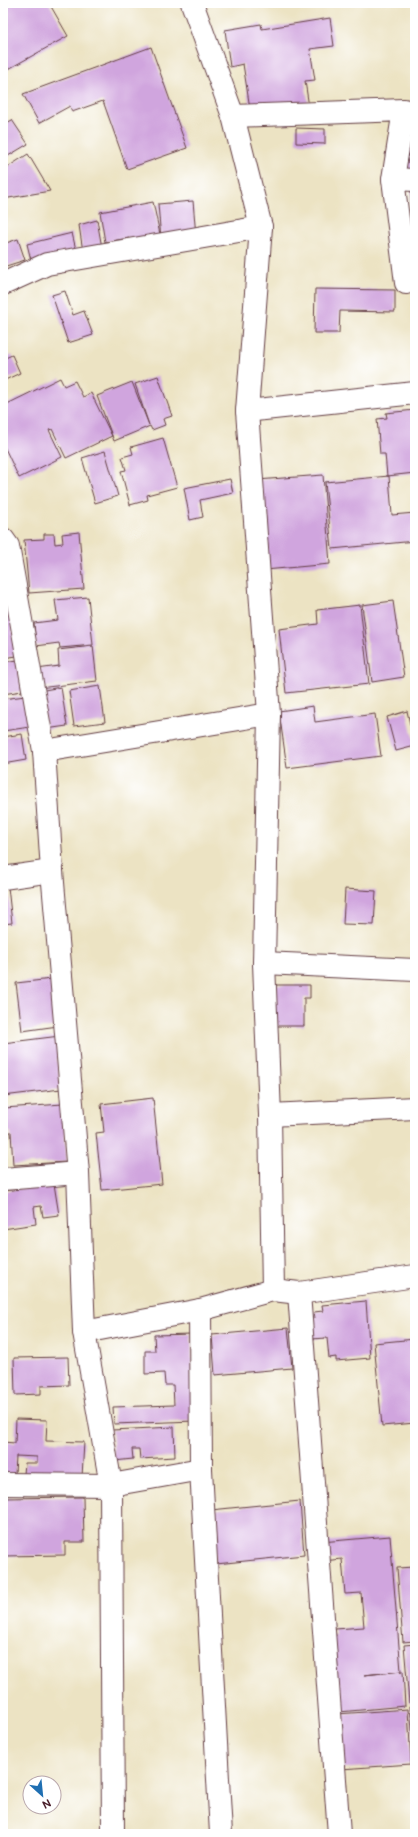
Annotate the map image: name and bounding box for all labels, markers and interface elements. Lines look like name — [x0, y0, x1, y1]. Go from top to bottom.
north arrow — [22, 1775, 62, 1815]
text: N — [40, 1796, 53, 1811]

